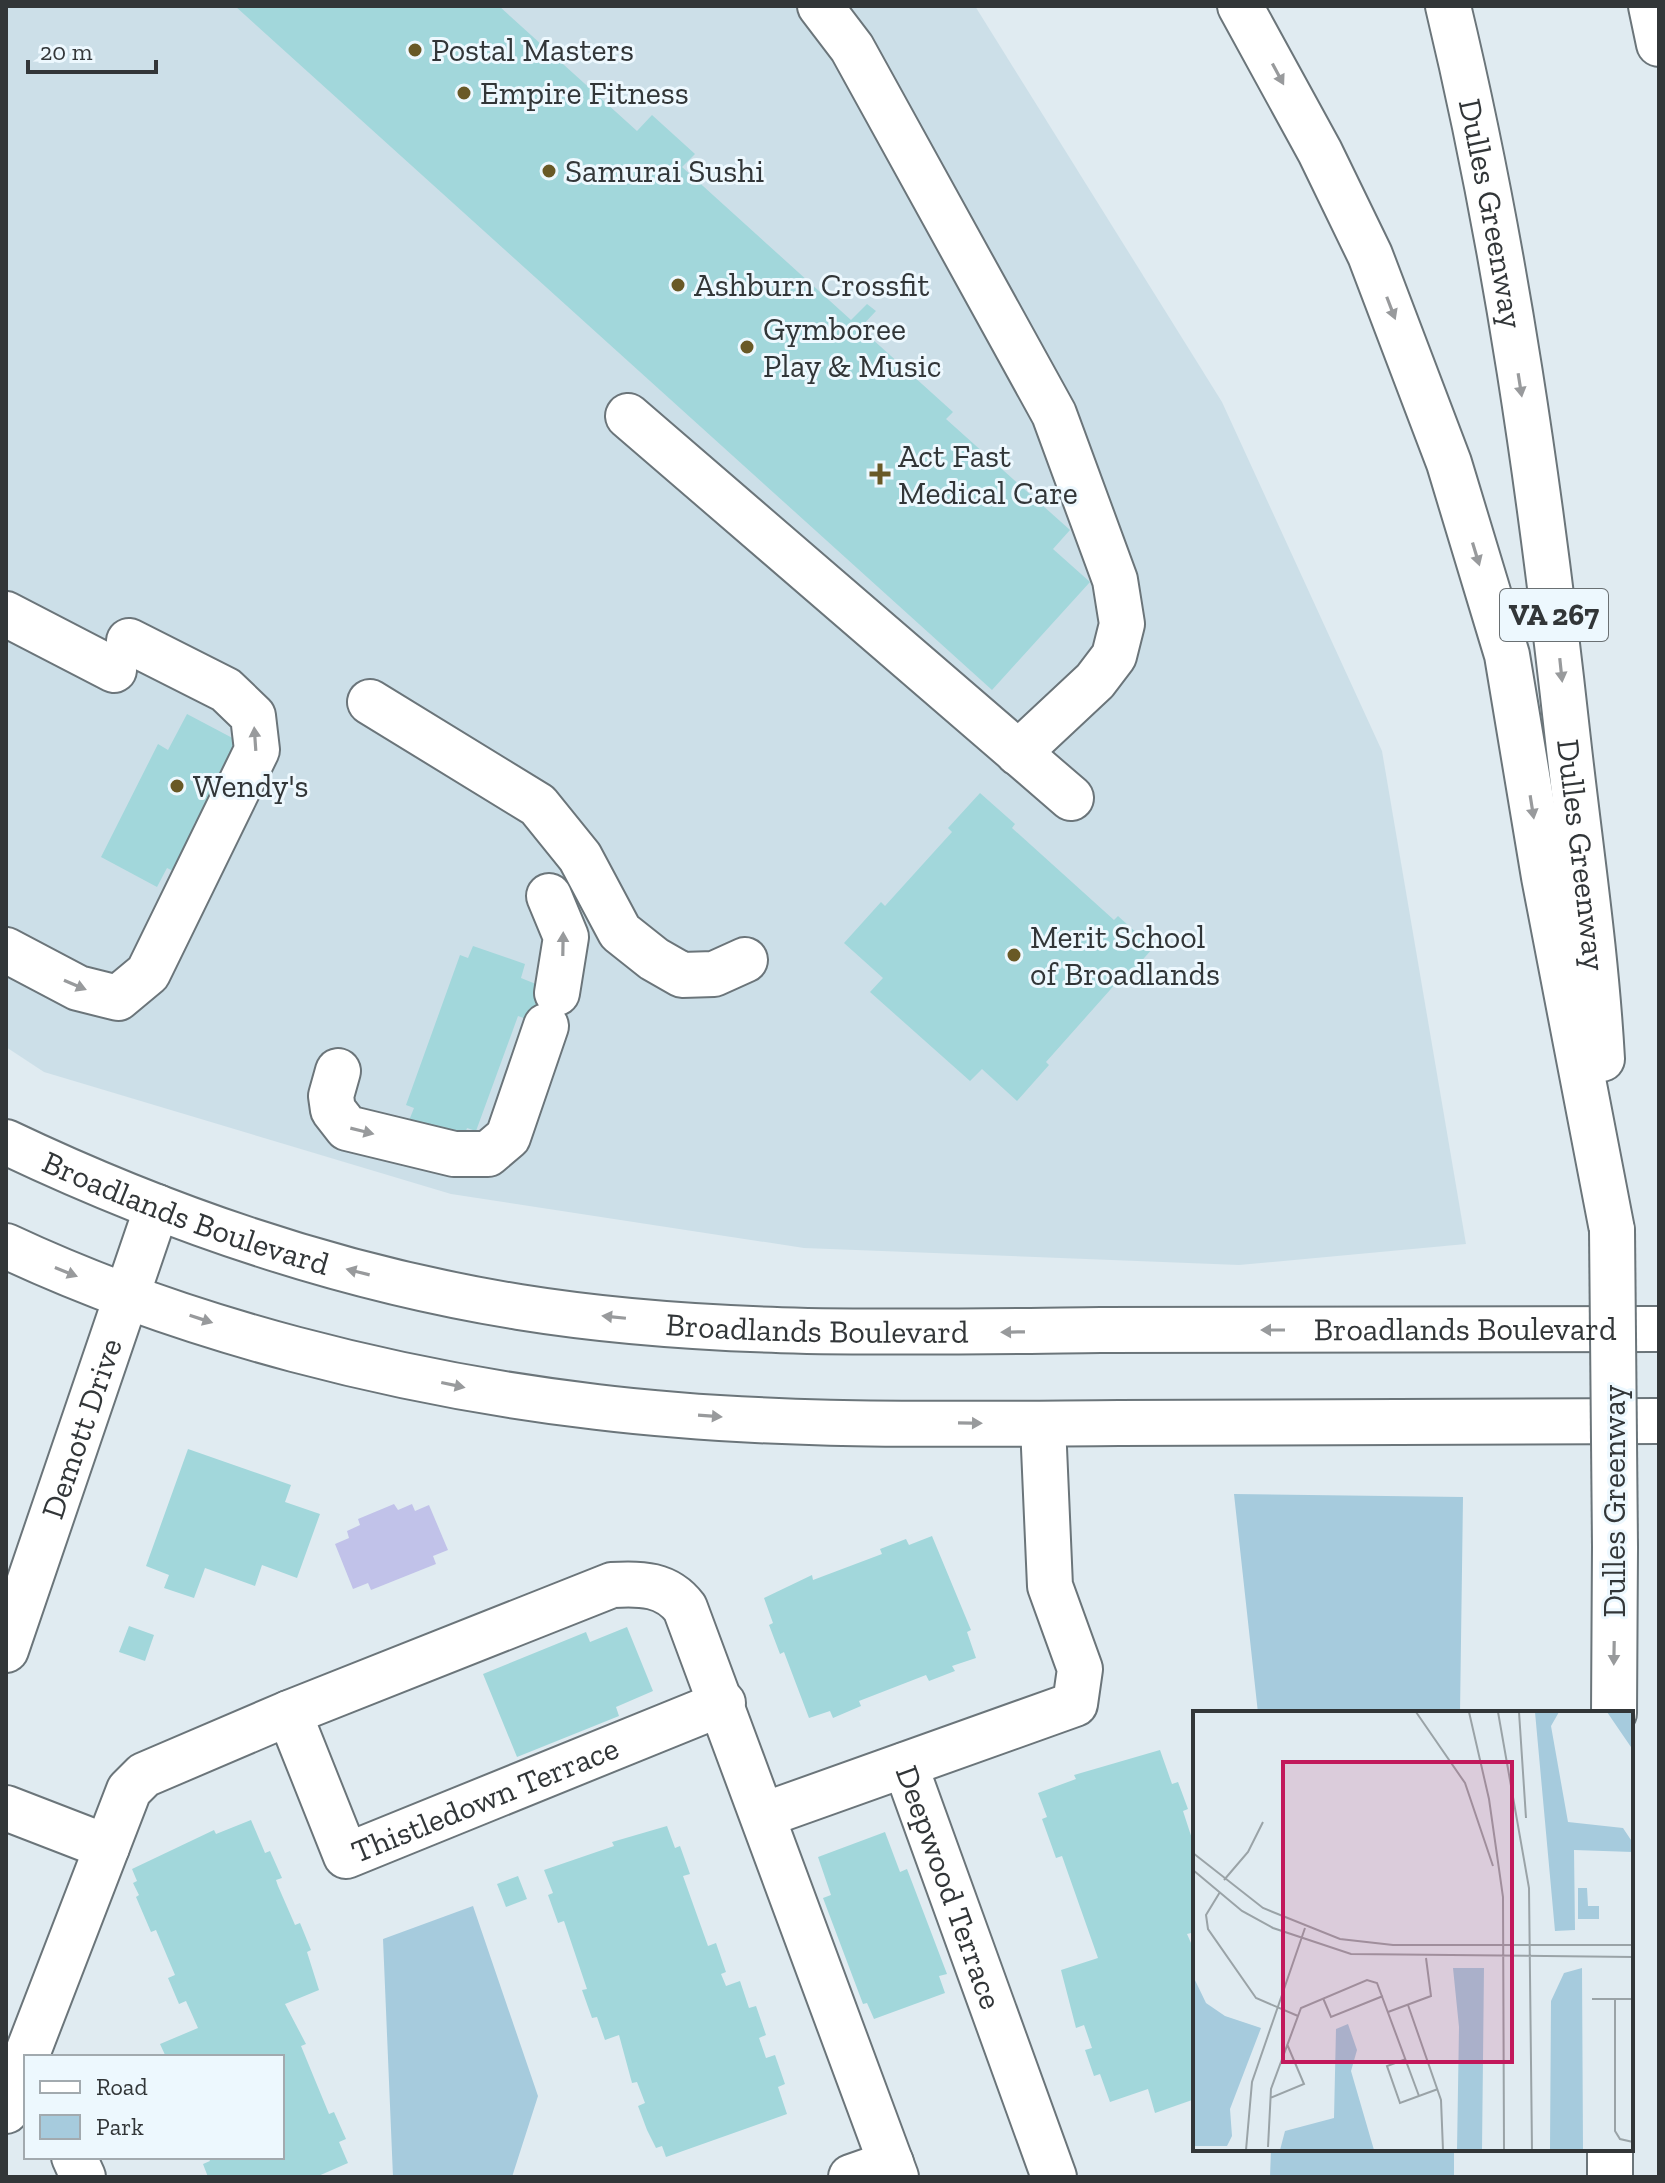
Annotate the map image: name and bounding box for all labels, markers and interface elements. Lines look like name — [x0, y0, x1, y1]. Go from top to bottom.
scale bar — [28, 24, 156, 74]
place label: Postal Masters — [431, 31, 634, 69]
text: 20 m — [40, 37, 93, 66]
marker: Postal Masters — [406, 41, 424, 59]
one-way arrow — [1271, 63, 1285, 86]
place label: Empire Fitness — [480, 74, 689, 112]
marker: Empire Fitness — [455, 84, 473, 102]
street label: Dulles Greenway — [1451, 95, 1531, 332]
place label: Samurai Sushi — [565, 152, 764, 190]
marker: Samurai Sushi — [540, 162, 558, 180]
place label: Ashburn Crossfit — [694, 266, 930, 304]
marker: Ashburn Crossfit — [669, 276, 687, 294]
one-way arrow — [1385, 296, 1398, 320]
place label: Gymboree Play & Music — [763, 310, 941, 385]
marker: Gymboree Play & Music — [738, 338, 756, 356]
one-way arrow — [1514, 373, 1527, 398]
place label: Act Fast Medical Care — [898, 437, 1078, 512]
marker: Act Fast Medical Care — [869, 463, 891, 485]
one-way arrow — [1471, 542, 1483, 566]
road number: VA 267 — [1500, 589, 1608, 641]
one-way arrow — [1554, 658, 1567, 683]
one-way arrow — [248, 726, 261, 751]
street label: Dulles Greenway — [1549, 737, 1614, 973]
place label: Wendy's — [193, 767, 309, 805]
marker: Wendy's — [168, 777, 186, 795]
one-way arrow — [1526, 795, 1539, 820]
place label: Merit School of Broadlands — [1030, 918, 1220, 993]
one-way arrow — [557, 930, 569, 956]
marker: Merit School of Broadlands — [1005, 946, 1023, 964]
one-way arrow — [63, 979, 87, 992]
one-way arrow — [350, 1126, 375, 1138]
street label: Broadlands Boulevard — [37, 1143, 334, 1283]
one-way arrow — [54, 1265, 78, 1278]
one-way arrow — [345, 1266, 370, 1278]
street label: Broadlands Boulevard — [664, 1305, 969, 1351]
street label: Broadlands Boulevard — [1314, 1310, 1617, 1348]
one-way arrow — [601, 1311, 626, 1324]
one-way arrow — [189, 1313, 213, 1326]
one-way arrow — [1260, 1324, 1285, 1336]
one-way arrow — [1000, 1326, 1025, 1338]
street label: Demott Drive — [33, 1333, 130, 1524]
one-way arrow — [440, 1379, 465, 1391]
street label: Dulles Greenway — [1595, 1384, 1633, 1617]
one-way arrow — [698, 1410, 723, 1423]
one-way arrow — [958, 1417, 983, 1430]
one-way arrow — [1608, 1641, 1620, 1666]
inset map — [1193, 1711, 1633, 2151]
street label: Thistledown Terrace — [346, 1728, 624, 1871]
street label: Deepwood Terrace — [888, 1760, 1011, 2014]
legend — [24, 2055, 284, 2159]
text: Road — [96, 2072, 148, 2101]
text: Park — [96, 2112, 144, 2141]

